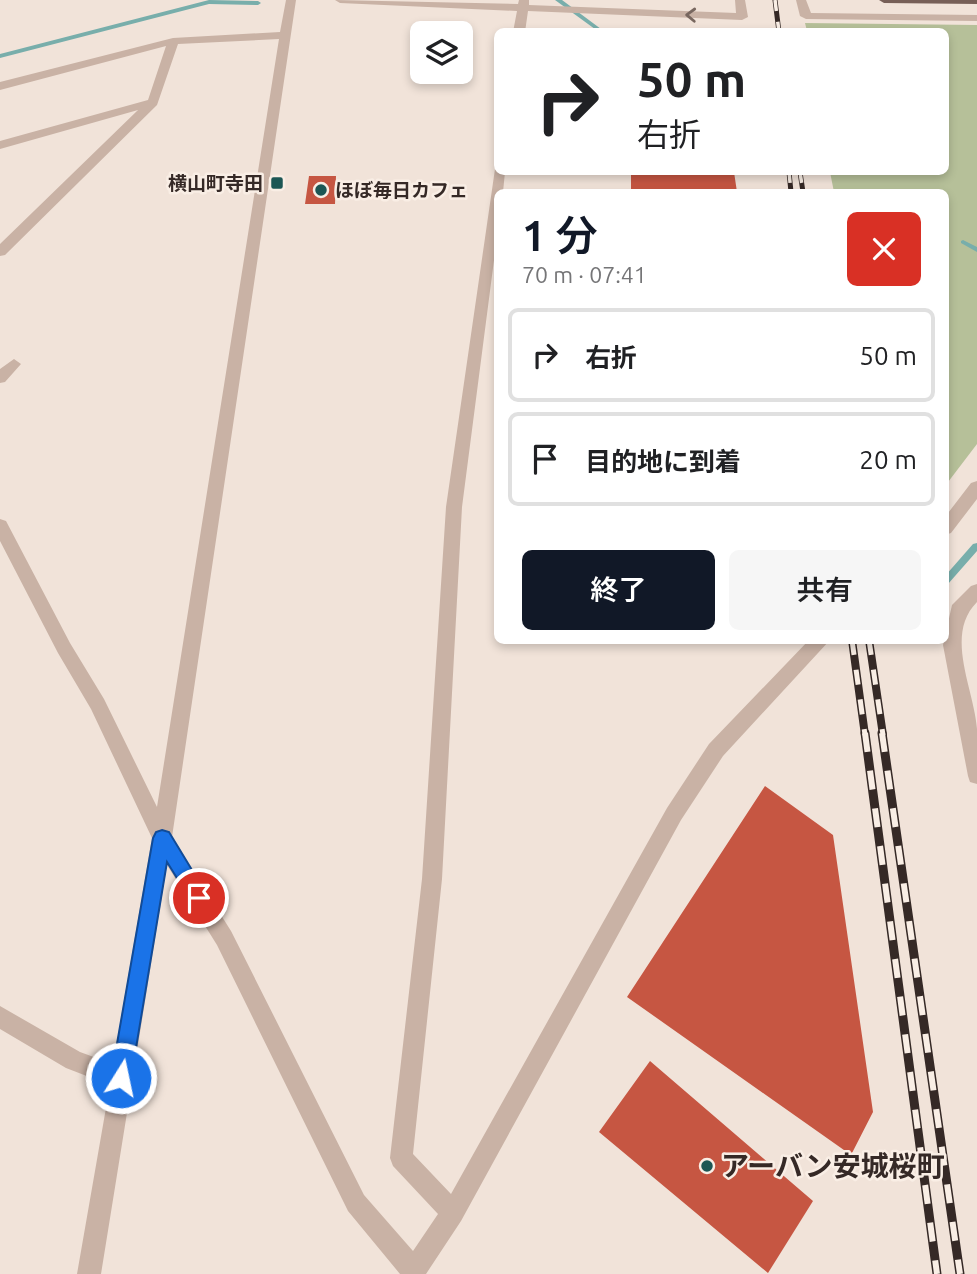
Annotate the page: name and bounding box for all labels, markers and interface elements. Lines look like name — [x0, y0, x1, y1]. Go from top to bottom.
one-way arrow — [685, 8, 696, 23]
map controls — [410, 21, 473, 84]
button: layers — [410, 21, 473, 84]
text: 50 m — [637, 51, 746, 106]
icon: right — [522, 56, 613, 147]
text: 右折 — [637, 116, 701, 152]
place label: 横山町寺田 — [168, 172, 263, 194]
marker: 横山町寺田 — [269, 175, 285, 191]
place label: ほぼ毎日カフェ — [335, 179, 468, 201]
marker: ほぼ毎日カフェ — [313, 182, 329, 198]
text: 1 分 — [522, 212, 598, 259]
button: close — [847, 212, 921, 286]
text: 70 m · 07:41 — [522, 262, 647, 287]
icon: right — [526, 336, 564, 374]
text: 50 m — [859, 341, 917, 370]
text: 右折 — [585, 343, 637, 372]
icon: arrive — [526, 440, 564, 478]
text: 20 m — [859, 445, 917, 474]
text: 目的地に到着 — [585, 447, 741, 476]
button: 終了 — [522, 550, 715, 630]
button: 共有 — [729, 550, 921, 630]
pin — [169, 868, 229, 928]
icon: arrive — [180, 879, 218, 917]
position arrow — [84, 1041, 158, 1115]
place label: アーバン安城桜町 — [721, 1150, 944, 1181]
marker: アーバン安城桜町 — [699, 1158, 715, 1174]

